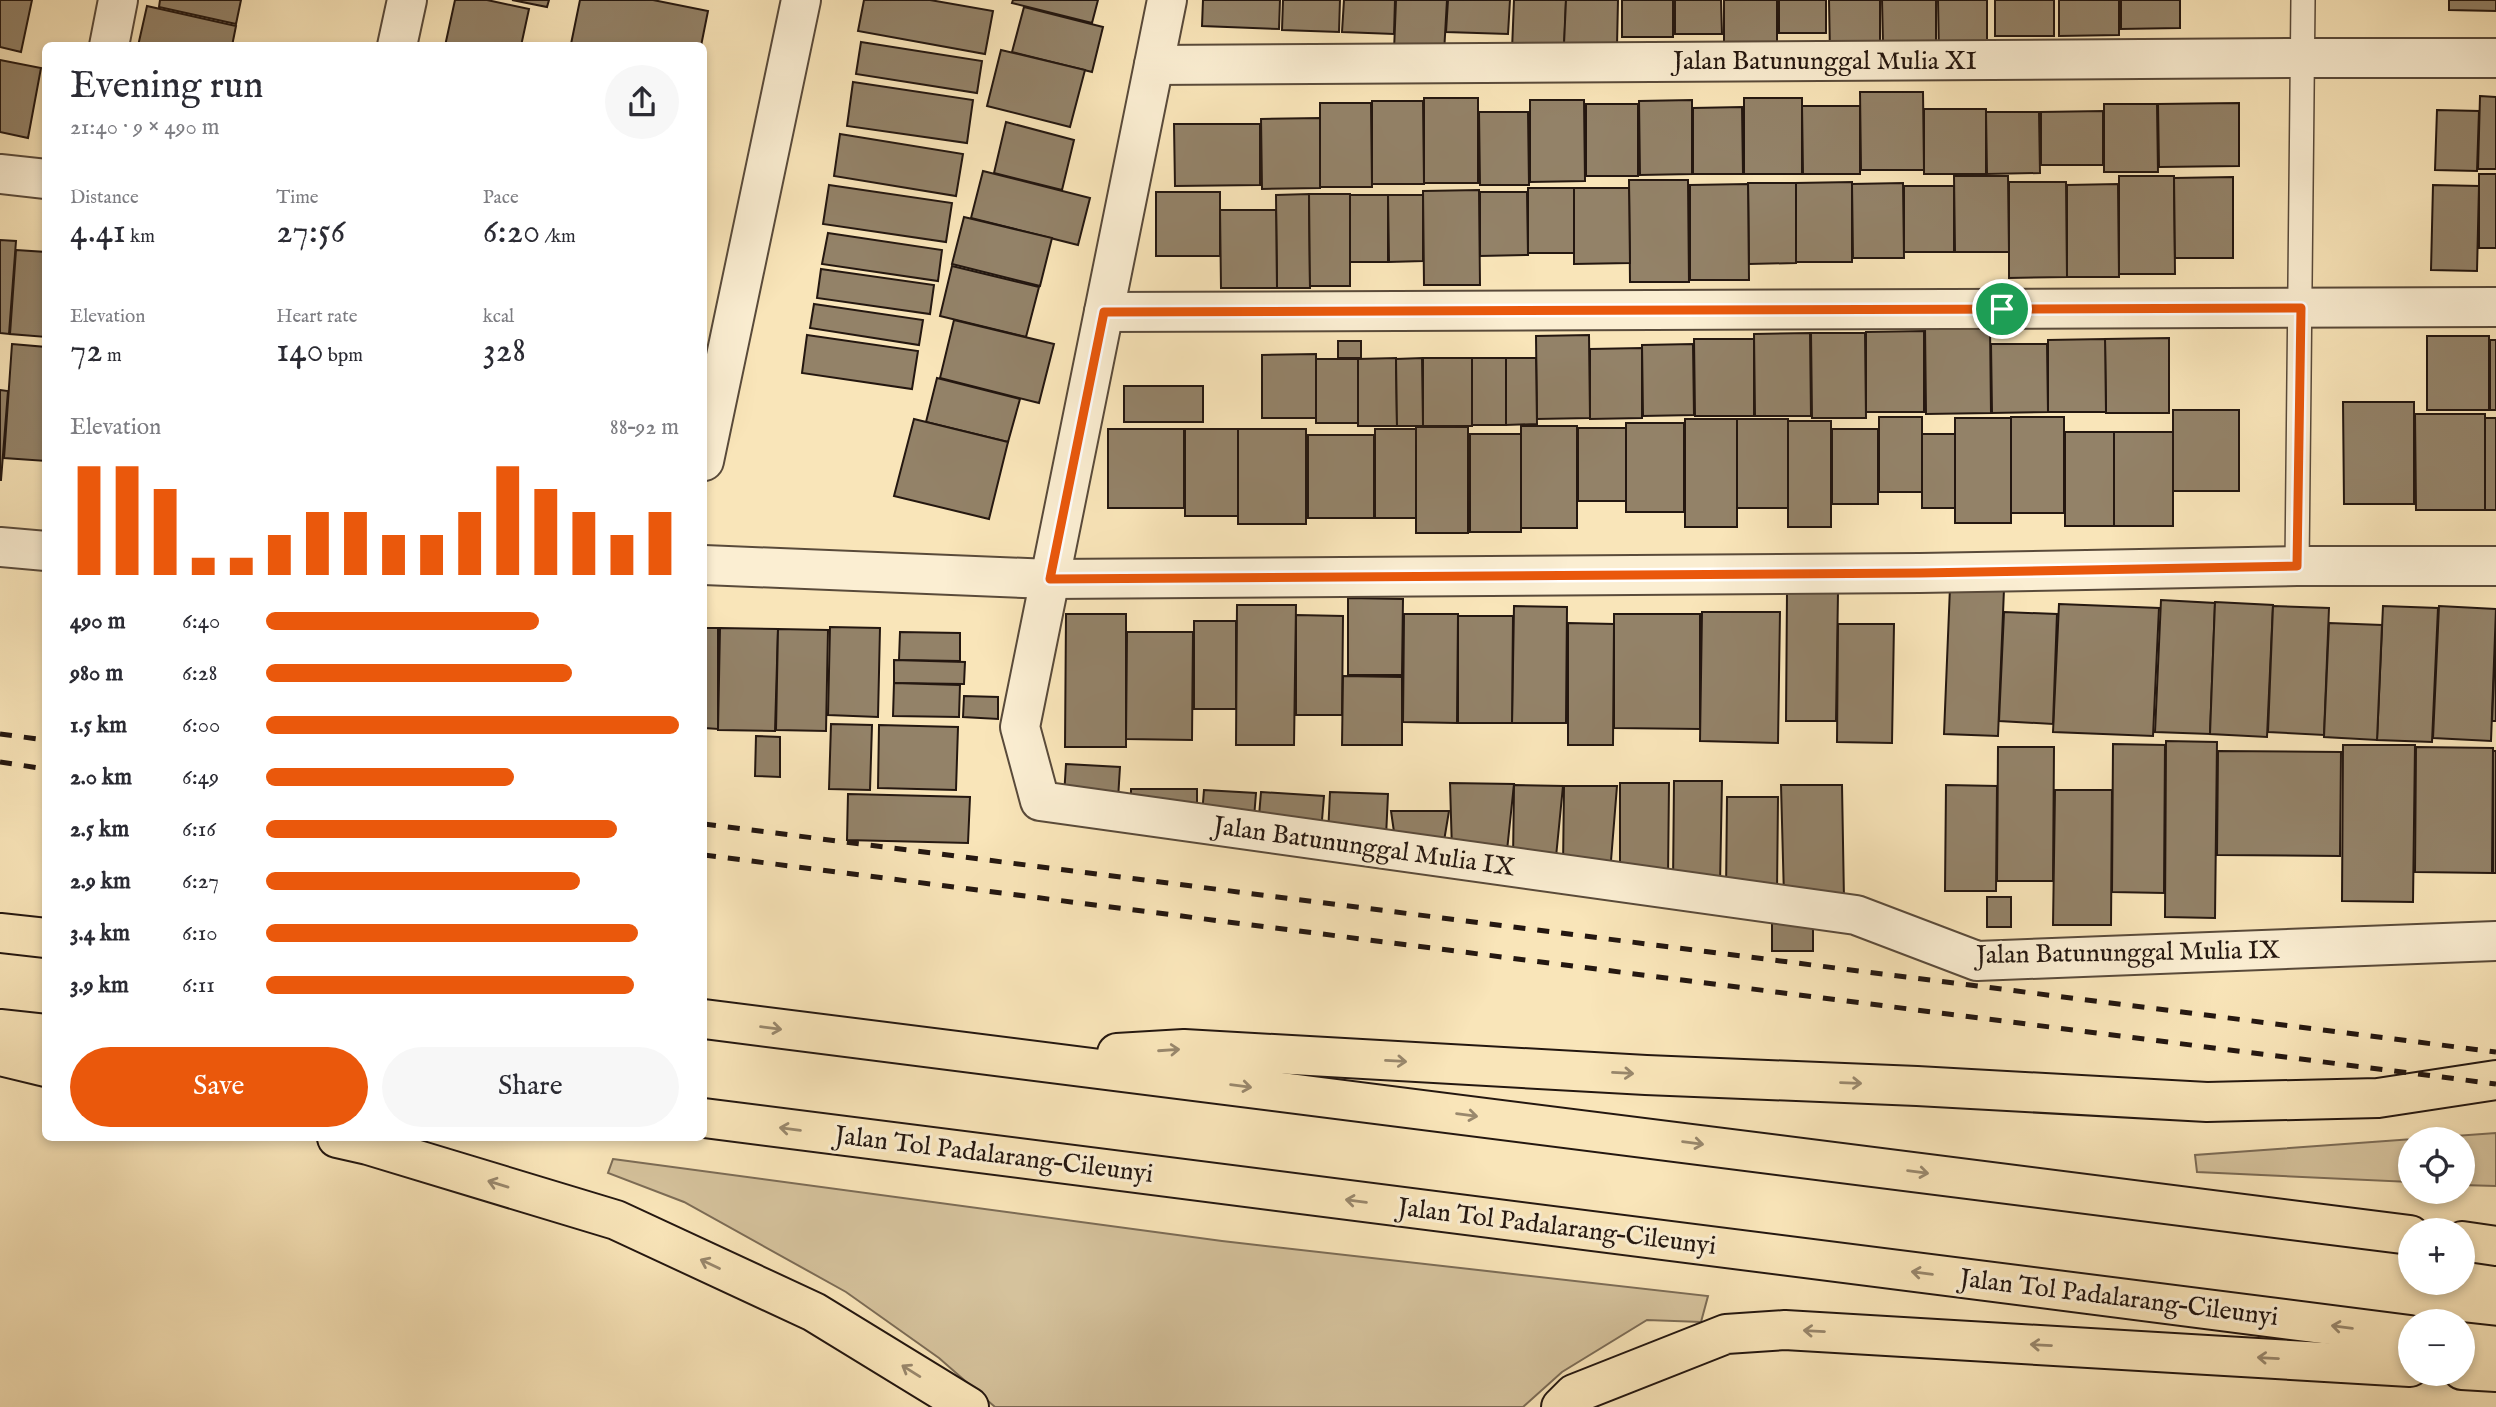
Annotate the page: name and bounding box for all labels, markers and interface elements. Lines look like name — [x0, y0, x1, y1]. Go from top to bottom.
street label: Jalan Batununggal Mulia XI — [1670, 45, 1977, 78]
text: Evening run — [70, 63, 264, 111]
button: share — [605, 65, 679, 139]
text: 21:40 · 9 × 490 m — [70, 113, 220, 142]
text: Distance — [70, 186, 139, 210]
text: Time — [276, 186, 319, 210]
text: Pace — [483, 186, 519, 210]
text: 4.41 — [70, 210, 126, 255]
text: 27:56 — [276, 210, 345, 255]
text: 6:20 — [483, 210, 540, 255]
text: km — [126, 225, 155, 249]
text: /km — [540, 225, 576, 249]
pin — [1972, 279, 2032, 339]
icon: arrive — [1983, 290, 2021, 328]
text: Elevation — [70, 305, 145, 329]
text: Heart rate — [276, 305, 357, 329]
text: kcal — [483, 305, 514, 329]
text: 72 — [70, 329, 103, 374]
text: 140 — [276, 329, 324, 374]
text: 328 — [483, 329, 526, 374]
text: m — [103, 344, 122, 368]
text: bpm — [324, 344, 363, 368]
text: Elevation — [70, 413, 161, 442]
text: 88–92 m — [610, 413, 679, 442]
text: 490 m — [70, 607, 125, 636]
text: 6:40 — [182, 607, 220, 636]
text: 980 m — [70, 659, 123, 688]
text: 6:28 — [182, 659, 218, 688]
text: 1.5 km — [70, 711, 127, 740]
text: 6:00 — [182, 711, 220, 740]
text: 2.0 km — [70, 763, 132, 792]
text: 6:49 — [182, 763, 219, 792]
street label: Jalan Batununggal Mulia IX — [1208, 809, 1517, 884]
text: 2.5 km — [70, 815, 129, 844]
text: 6:16 — [182, 815, 216, 844]
text: 2.9 km — [70, 867, 131, 896]
text: 6:27 — [182, 867, 219, 896]
text: 3.4 km — [70, 919, 130, 948]
text: 6:10 — [182, 919, 218, 948]
street label: Jalan Batununggal Mulia IX — [1973, 934, 2280, 972]
text: 3.9 km — [70, 971, 129, 1000]
text: 6:11 — [182, 971, 215, 1000]
one-way arrow — [759, 1021, 782, 1034]
one-way arrow — [1157, 1043, 1180, 1056]
button: Save — [70, 1047, 368, 1127]
button: Share — [382, 1047, 679, 1127]
one-way arrow — [1385, 1054, 1408, 1067]
one-way arrow — [1612, 1067, 1635, 1080]
one-way arrow — [1839, 1077, 1862, 1090]
one-way arrow — [1229, 1079, 1252, 1092]
one-way arrow — [1455, 1108, 1478, 1121]
street label: Jalan Tol Padalarang–Cileunyi — [830, 1119, 1155, 1191]
one-way arrow — [779, 1123, 802, 1136]
map controls — [2398, 1127, 2475, 1386]
button: locate — [2398, 1127, 2475, 1204]
one-way arrow — [1681, 1137, 1703, 1150]
one-way arrow — [1906, 1166, 1929, 1179]
one-way arrow — [487, 1177, 509, 1190]
street label: Jalan Tol Padalarang–Cileunyi — [1393, 1191, 1718, 1263]
one-way arrow — [1345, 1195, 1368, 1208]
button: + — [2398, 1218, 2475, 1295]
one-way arrow — [700, 1257, 722, 1270]
street label: Jalan Tol Padalarang–Cileunyi — [1955, 1262, 2280, 1334]
one-way arrow — [1911, 1267, 1934, 1280]
button: − — [2398, 1309, 2475, 1386]
one-way arrow — [2331, 1320, 2354, 1333]
one-way arrow — [1803, 1325, 1826, 1338]
one-way arrow — [2030, 1338, 2053, 1351]
one-way arrow — [2257, 1352, 2280, 1365]
one-way arrow — [901, 1364, 921, 1378]

